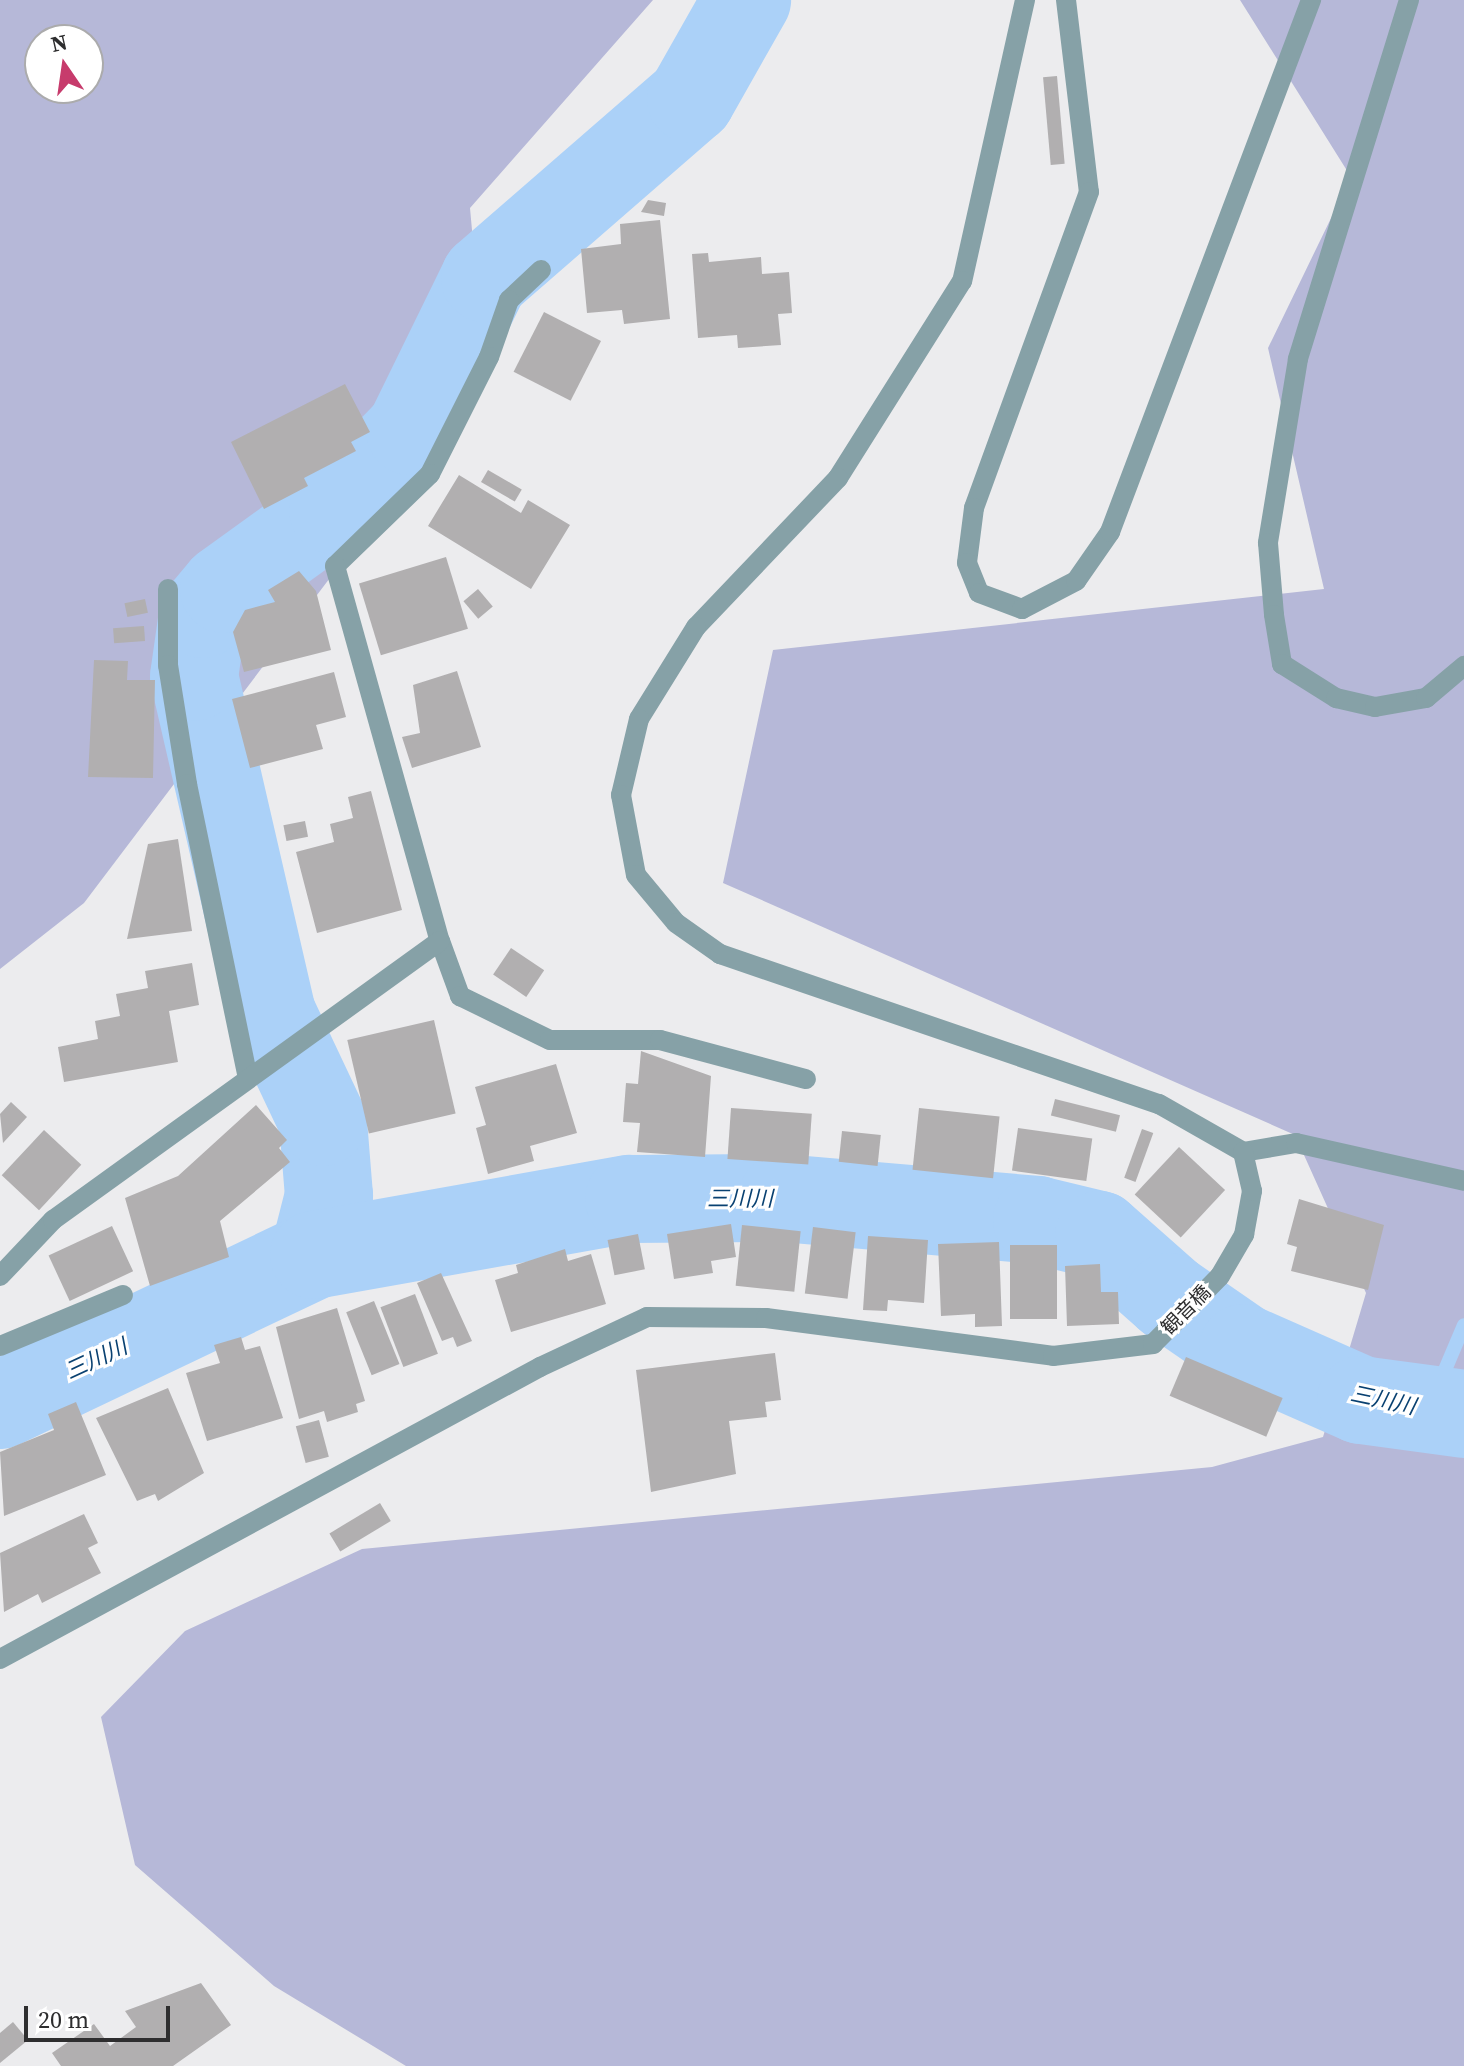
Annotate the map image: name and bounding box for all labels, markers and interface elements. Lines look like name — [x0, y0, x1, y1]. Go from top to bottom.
north arrow — [24, 24, 104, 104]
text: N — [48, 26, 70, 59]
water label: 三川川 — [707, 1186, 773, 1212]
street label: 観音橋 — [1156, 1280, 1216, 1340]
water label: 三川川 — [61, 1333, 131, 1385]
water label: 三川川 — [1348, 1380, 1418, 1420]
scale bar — [28, 1990, 174, 2040]
text: 20 m — [38, 2003, 89, 2036]

